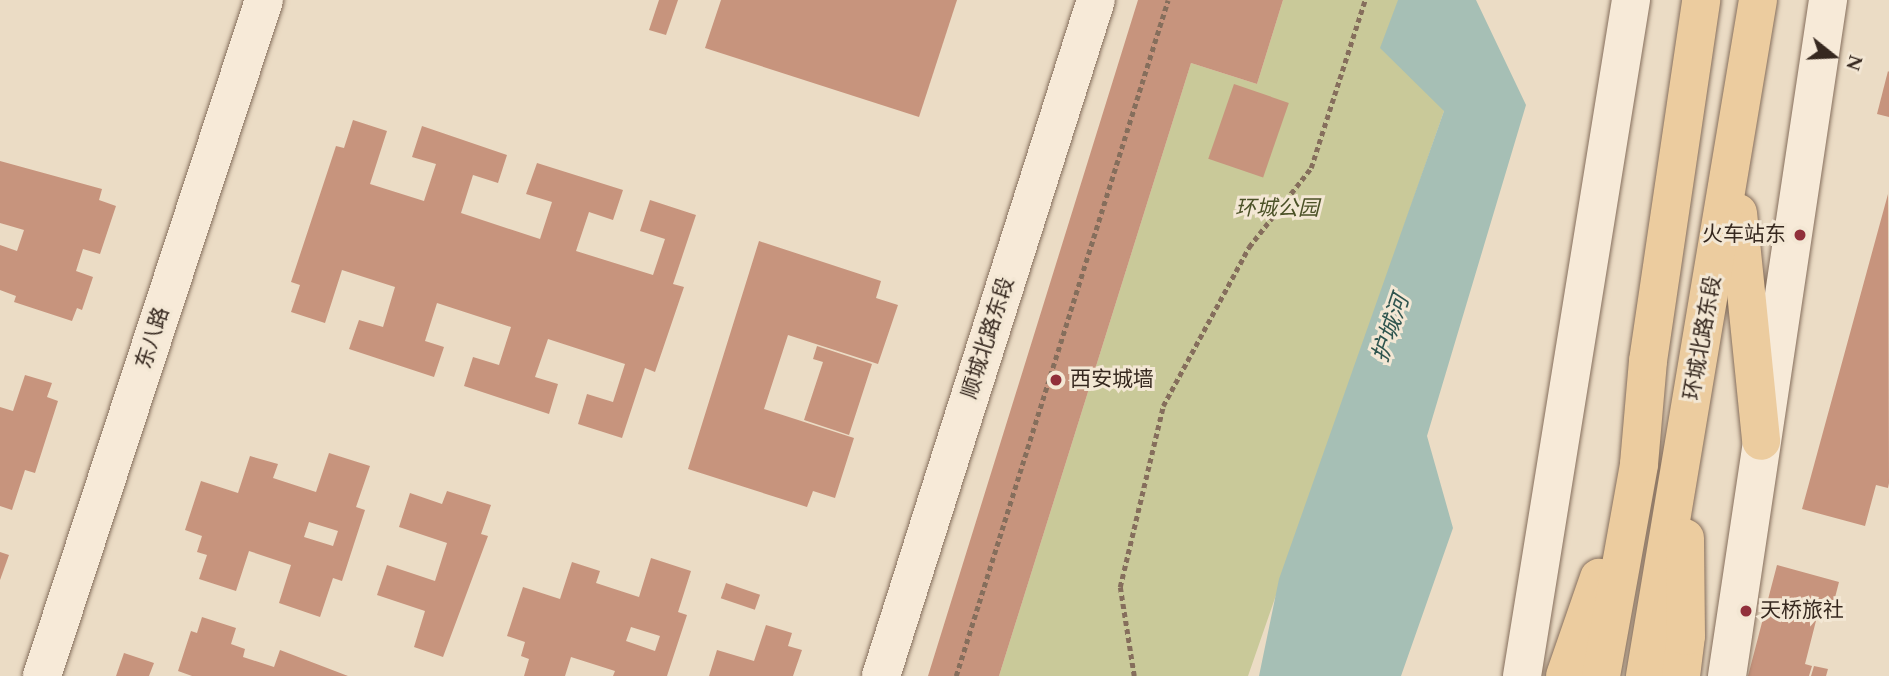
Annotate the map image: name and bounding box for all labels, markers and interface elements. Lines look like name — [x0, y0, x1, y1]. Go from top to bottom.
north arrow — [1798, 21, 1868, 91]
text: N — [1837, 51, 1870, 74]
park label: 环城公园 — [1235, 196, 1319, 222]
place label: 火车站东 — [1702, 222, 1786, 248]
marker: 火车站东 — [1792, 227, 1808, 243]
street label: 顺城北路东段 — [957, 274, 1019, 402]
street label: 环城北路东段 — [1680, 274, 1726, 402]
water label: 护城河 — [1368, 292, 1416, 366]
street label: 东八路 — [131, 304, 175, 372]
place label: 西安城墙 — [1070, 367, 1154, 393]
marker: 西安城墙 — [1048, 372, 1064, 388]
place label: 天桥旅社 — [1760, 598, 1844, 624]
marker: 天桥旅社 — [1738, 603, 1754, 619]

